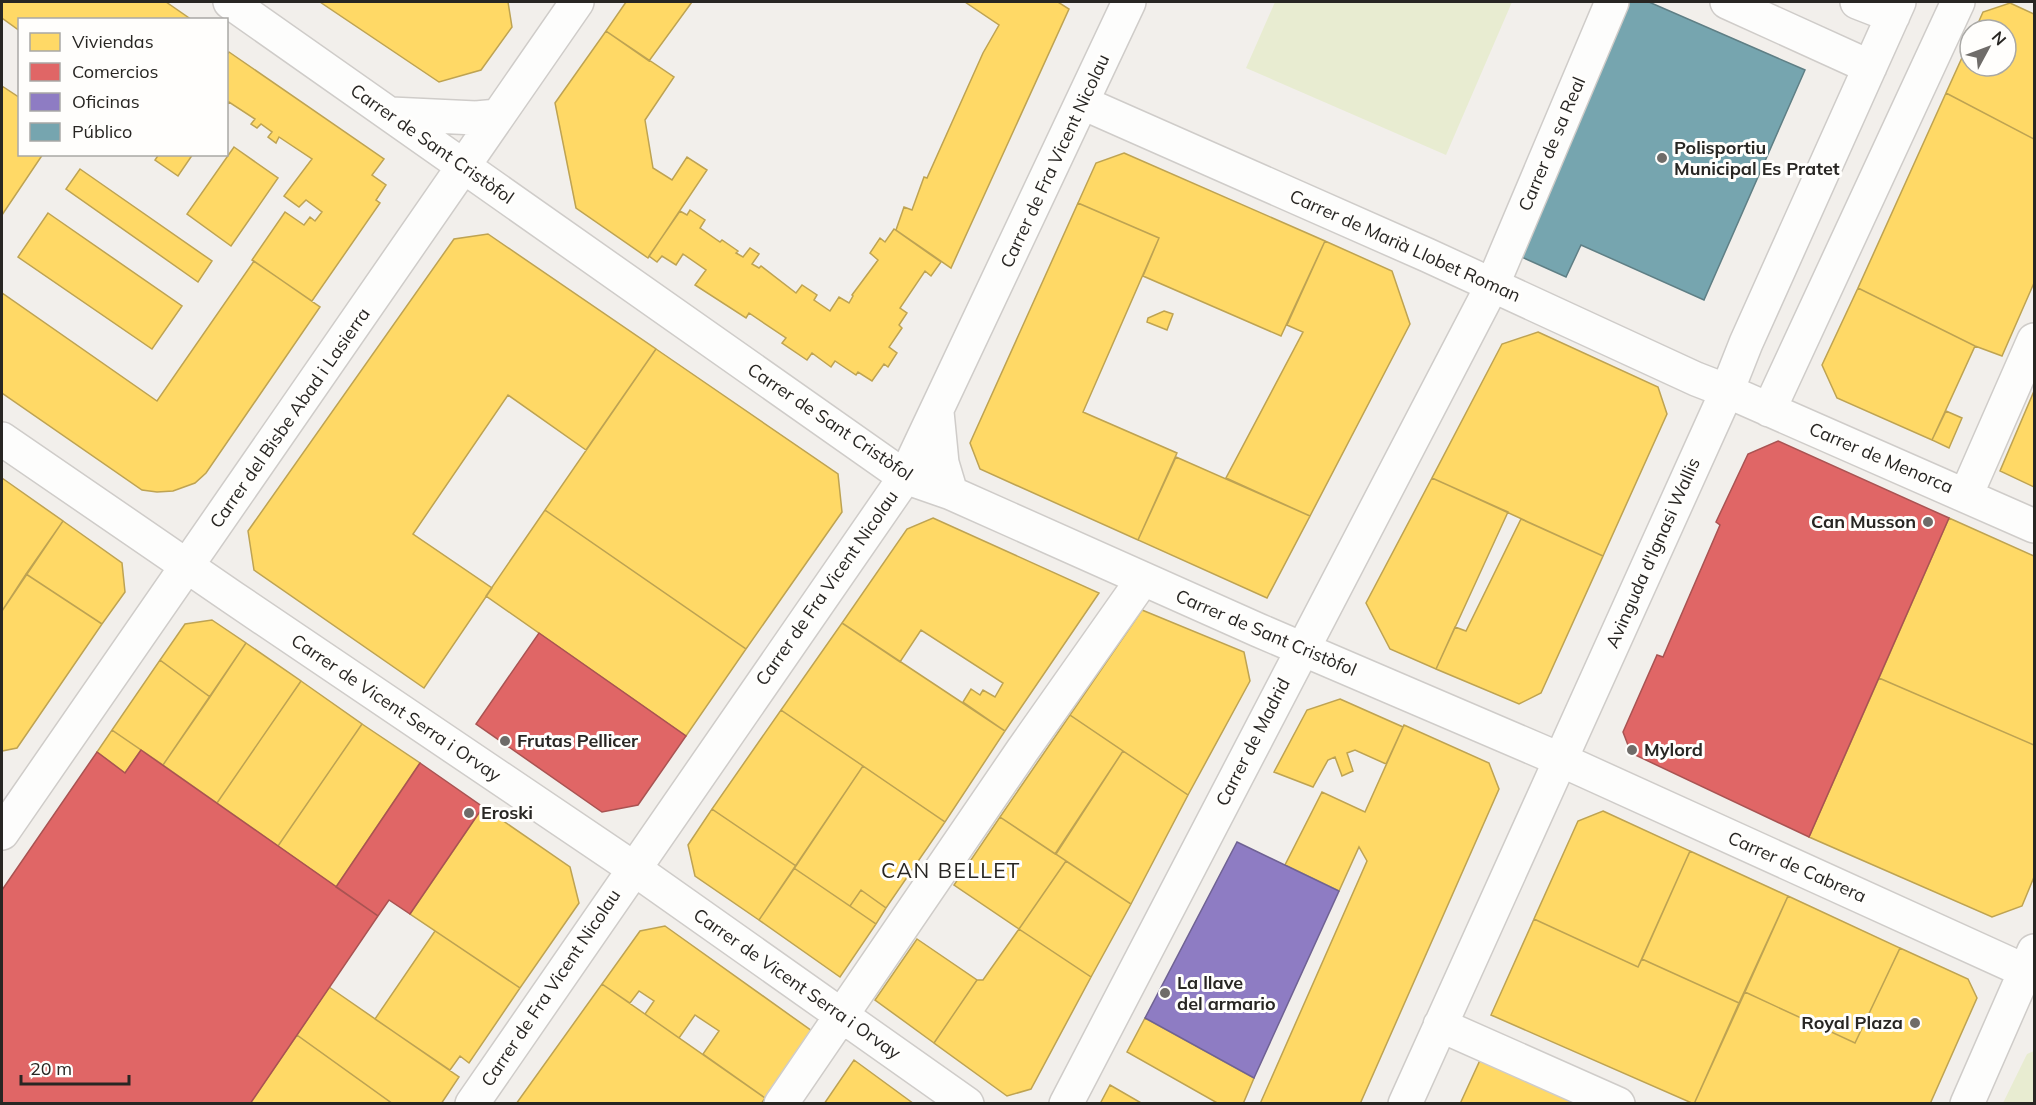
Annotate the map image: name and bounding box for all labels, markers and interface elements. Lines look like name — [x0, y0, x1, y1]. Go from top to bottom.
legend — [18, 18, 228, 156]
north arrow — [1958, 18, 2018, 78]
text: N — [1988, 27, 2011, 49]
text: Viviendas — [72, 30, 154, 53]
street label: Carrer de Fra Vicent Nicolau — [995, 50, 1114, 271]
text: Comercios — [72, 60, 158, 83]
street label: Carrer de sa Real — [1513, 73, 1590, 214]
street label: Carrer de Sant Cristòfol — [346, 78, 519, 209]
text: Oficinas — [72, 90, 140, 113]
text: Público — [72, 120, 132, 143]
place label: Polisportiu Municipal Es Pratet — [1674, 136, 1840, 180]
marker: Polisportiu Municipal Es Pratet — [1655, 151, 1669, 165]
street label: Carrer de Marià Llobet Roman — [1286, 184, 1524, 307]
street label: Carrer del Bisbe Abad i Lasierra — [205, 303, 375, 532]
street label: Carrer de Sant Cristòfol — [743, 358, 917, 485]
street label: Carrer de Menorca — [1806, 417, 1957, 498]
street label: Avinguda d'Ignasi Wallis — [1600, 454, 1705, 651]
street label: Carrer de Fra Vicent Nicolau — [750, 486, 903, 690]
place label: Can Musson — [1811, 510, 1916, 533]
marker: Can Musson — [1921, 515, 1935, 529]
street label: Carrer de Sant Cristòfol — [1172, 584, 1360, 681]
street label: Carrer de Vicent Serra i Orvay — [287, 629, 506, 787]
street label: Carrer de Madrid — [1210, 674, 1295, 810]
place label: Frutas Pellicer — [517, 729, 639, 752]
marker: Frutas Pellicer — [498, 734, 512, 748]
place label: Mylord — [1644, 738, 1703, 761]
marker: Mylord — [1625, 743, 1639, 757]
place label: Eroski — [481, 801, 533, 824]
marker: Eroski — [462, 806, 476, 820]
street label: Carrer de Cabrera — [1724, 826, 1870, 907]
district label: CAN BELLET — [881, 857, 1021, 883]
street label: Carrer de Fra Vicent Nicolau — [476, 885, 625, 1091]
street label: Carrer de Vicent Serra i Orvay — [689, 903, 906, 1064]
place label: La llave del armario — [1177, 971, 1276, 1015]
marker: La llave del armario — [1158, 986, 1172, 1000]
place label: Royal Plaza — [1801, 1011, 1903, 1034]
marker: Royal Plaza — [1908, 1016, 1922, 1030]
scale bar — [21, 1048, 129, 1086]
text: 20 m — [30, 1057, 72, 1080]

